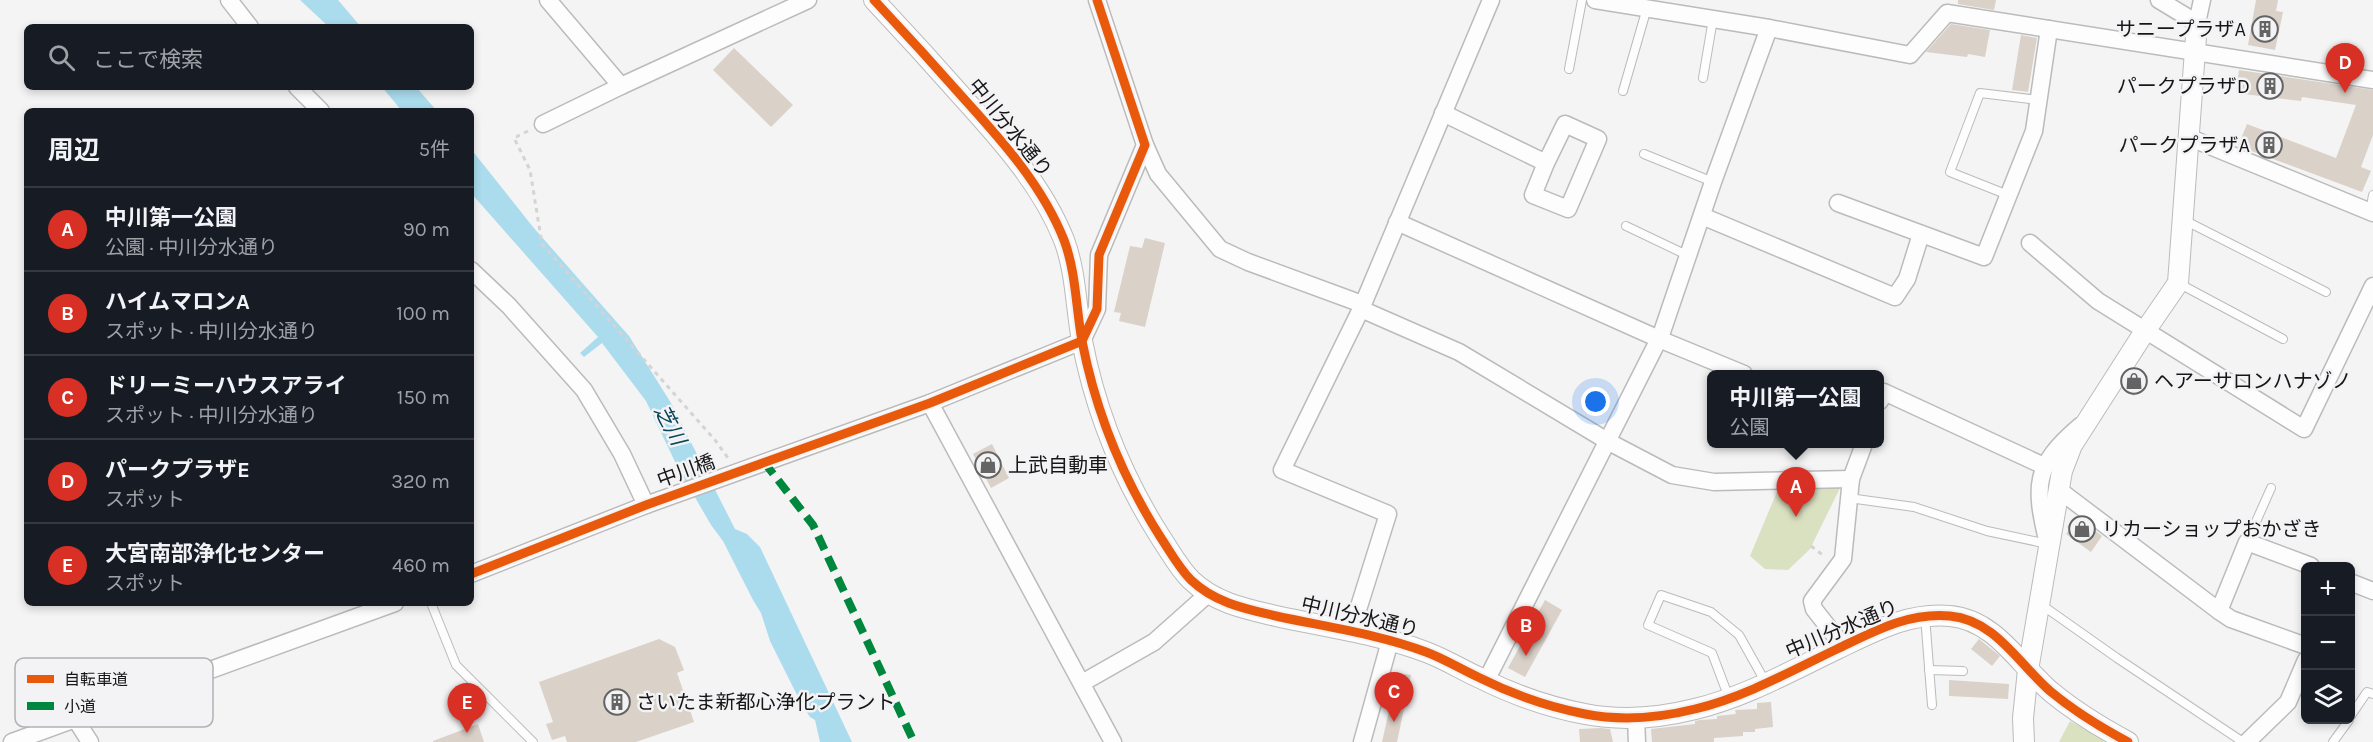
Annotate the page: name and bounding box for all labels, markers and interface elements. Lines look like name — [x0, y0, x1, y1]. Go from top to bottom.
building icon: サニープラザA — [2250, 14, 2280, 44]
place label: サニープラザA — [2116, 18, 2246, 41]
search box — [24, 24, 474, 90]
icon: search — [45, 41, 78, 74]
pin: D — [2326, 44, 2364, 93]
text: ここで検索 — [93, 47, 203, 73]
building icon: パークプラザD — [2255, 71, 2285, 101]
street label: 中川分水通り — [963, 74, 1057, 182]
place label: パークプラザD — [2117, 75, 2250, 98]
building icon: パークプラザA — [2254, 130, 2284, 160]
place label: パークプラザA — [2119, 134, 2250, 157]
text: 周辺 — [48, 135, 100, 166]
text: 5件 — [419, 138, 450, 161]
text: 中川第一公園 — [105, 205, 237, 231]
text: A — [61, 218, 74, 241]
text: 90 m — [403, 218, 450, 241]
text: 公園 · 中川分水通り — [105, 236, 278, 259]
text: ハイムマロンA — [105, 289, 250, 315]
text: B — [61, 302, 74, 325]
text: 100 m — [396, 302, 450, 325]
text: スポット · 中川分水通り — [105, 320, 318, 343]
shop icon: ヘアーサロンハナゾノ — [2119, 366, 2149, 396]
popup — [1707, 370, 1884, 448]
place label: ヘアーサロンハナゾノ — [2154, 370, 2352, 393]
text: ドリーミーハウスアライ — [105, 373, 347, 399]
text: 中川第一公園 — [1729, 385, 1862, 411]
text: C — [61, 386, 74, 409]
text: 150 m — [397, 386, 450, 409]
your location — [1581, 387, 1610, 416]
water label: 芝川 — [650, 401, 691, 451]
text: スポット · 中川分水通り — [105, 404, 318, 427]
text: 公園 — [1729, 416, 1769, 439]
street label: 中川橋 — [654, 450, 718, 492]
shop icon: 上武自動車 — [973, 450, 1003, 480]
place label: 上武自動車 — [1008, 454, 1108, 477]
text: パークプラザE — [105, 457, 250, 483]
pin: A — [1776, 468, 1816, 517]
text: D — [61, 470, 74, 493]
text: 320 m — [391, 470, 450, 493]
text: スポット — [105, 488, 185, 511]
shop icon: リカーショップおかざき — [2067, 514, 2097, 544]
place label: リカーショップおかざき — [2102, 518, 2322, 541]
text: 大宮南部浄化センター — [105, 541, 325, 567]
text: E — [62, 554, 73, 577]
text: 460 m — [392, 554, 450, 577]
map controls — [2301, 562, 2355, 724]
button: + — [2301, 562, 2355, 616]
text: スポット — [105, 572, 185, 595]
street label: 中川分水通り — [1299, 592, 1421, 642]
street label: 中川分水通り — [1782, 595, 1902, 663]
pin: B — [1506, 606, 1546, 656]
button: − — [2301, 616, 2355, 670]
legend — [15, 658, 213, 727]
text: 自転車道 — [64, 670, 128, 689]
button: layers — [2301, 670, 2355, 724]
pin: C — [1374, 672, 1414, 722]
pin: E — [448, 684, 486, 733]
building icon: さいたま新都心浄化プラント — [602, 687, 632, 717]
place label: さいたま新都心浄化プラント — [636, 691, 895, 714]
text: 小道 — [64, 697, 96, 716]

